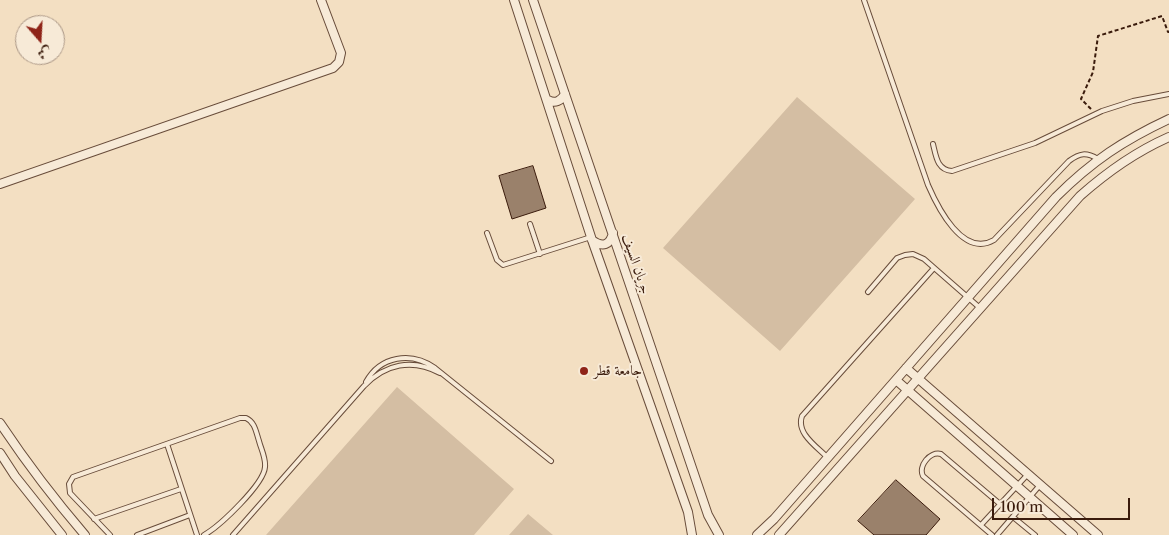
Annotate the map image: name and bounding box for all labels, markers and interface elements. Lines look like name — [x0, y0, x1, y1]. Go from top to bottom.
north arrow — [15, 15, 65, 65]
text: ش — [35, 42, 54, 64]
street label: جريان السيف — [618, 232, 654, 296]
place label: جامعة قطر — [594, 363, 642, 379]
marker: جامعة قطر — [578, 365, 590, 377]
scale bar — [994, 488, 1132, 520]
text: 100 m — [1000, 497, 1043, 516]

